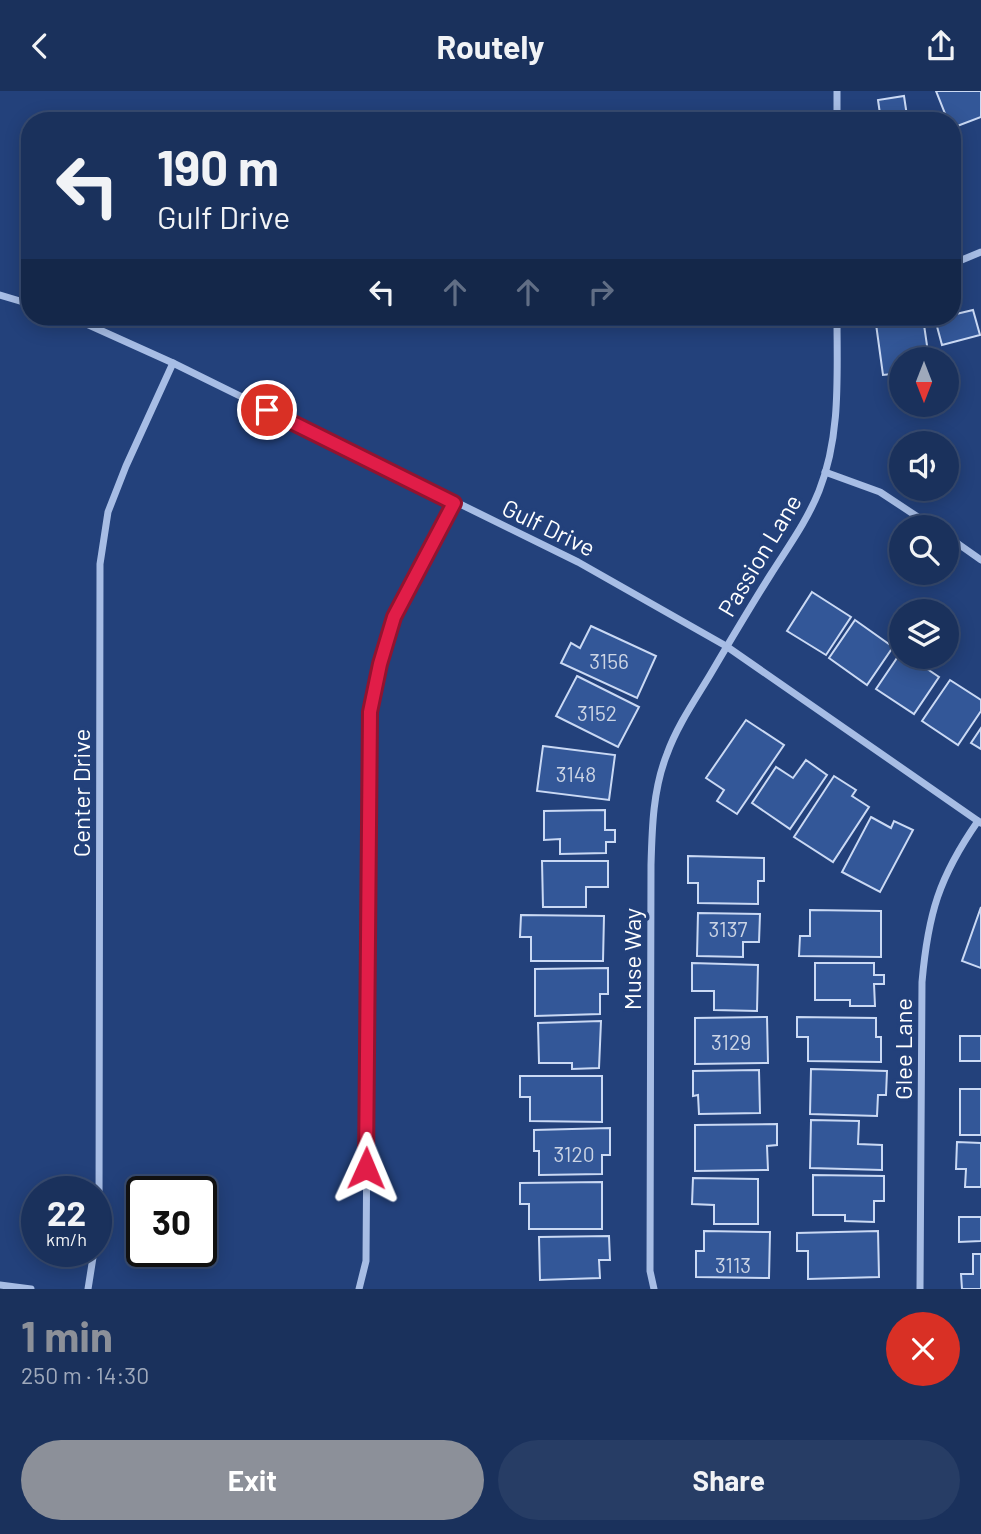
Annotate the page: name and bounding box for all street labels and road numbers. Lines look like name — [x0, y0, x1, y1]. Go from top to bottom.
street label: Passion Lane — [711, 489, 807, 621]
street label: Gulf Drive — [498, 492, 600, 562]
street label: Center Drive — [66, 729, 95, 857]
street label: Muse Way — [617, 908, 646, 1010]
street label: Glee Lane — [888, 998, 917, 1100]

